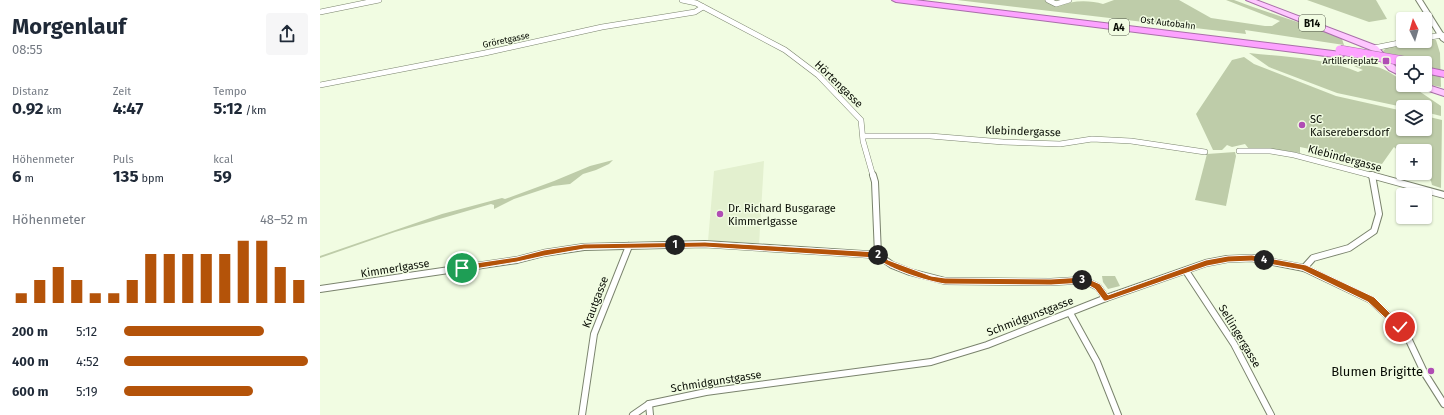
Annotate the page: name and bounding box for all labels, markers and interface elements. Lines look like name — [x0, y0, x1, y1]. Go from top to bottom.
north arrow — [1396, 12, 1432, 48]
map controls — [1396, 12, 1432, 224]
text: Morgenlauf — [12, 13, 126, 40]
button: share — [266, 13, 308, 55]
street label: Ost Autobahn — [1140, 15, 1196, 31]
road number: B14 — [1299, 15, 1325, 31]
road number: A4 — [1109, 19, 1129, 35]
street label: Gröretgasse — [482, 30, 531, 50]
text: 08:55 — [12, 42, 43, 57]
place label: Artillerieplatz — [1323, 56, 1378, 66]
marker: Artillerieplatz — [1381, 56, 1391, 66]
button: locate — [1396, 56, 1432, 92]
street label: Hörtengasse — [812, 58, 865, 111]
text: Distanz — [12, 85, 48, 98]
text: Zeit — [113, 85, 131, 98]
text: Tempo — [213, 85, 247, 98]
text: 0.92 — [12, 98, 44, 119]
text: 4:47 — [113, 98, 143, 119]
text: 5:12 — [213, 98, 243, 119]
button: layers — [1396, 100, 1432, 136]
text: km — [44, 104, 62, 117]
text: /km — [243, 104, 266, 117]
place label: SC Kaiserebersdorf — [1310, 113, 1391, 139]
marker: SC Kaiserebersdorf — [1297, 120, 1307, 130]
street label: Klebindergasse — [985, 124, 1061, 139]
street label: Klebindergasse — [1307, 142, 1383, 175]
button: + — [1396, 144, 1432, 180]
text: Höhenmeter — [12, 153, 74, 166]
text: Puls — [113, 153, 134, 166]
text: kcal — [213, 153, 233, 166]
text: 6 — [12, 166, 22, 187]
text: 135 — [113, 166, 139, 187]
text: 59 — [213, 166, 232, 187]
text: m — [22, 172, 34, 185]
text: bpm — [139, 172, 164, 185]
button: − — [1396, 188, 1432, 224]
place label: Dr. Richard Busgarage Kimmerlgasse — [728, 202, 836, 228]
marker: Dr. Richard Busgarage Kimmerlgasse — [715, 209, 725, 219]
text: Höhenmeter — [12, 212, 86, 227]
text: 48–52 m — [260, 212, 308, 227]
pin: 1 — [665, 235, 685, 255]
text: 1 — [672, 238, 678, 251]
pin: 2 — [868, 245, 888, 265]
text: 2 — [875, 248, 881, 261]
pin: 4 — [1254, 250, 1274, 270]
pin — [445, 251, 479, 285]
text: 4 — [1261, 253, 1267, 266]
street label: Kimmerlgasse — [360, 257, 430, 280]
icon: arrive — [451, 257, 473, 279]
pin: 3 — [1072, 270, 1092, 290]
text: 3 — [1079, 273, 1085, 286]
street label: Krautgasse — [580, 275, 611, 330]
street label: Schmidgunstgasse — [985, 294, 1075, 339]
street label: Sellingergasse — [1216, 302, 1263, 370]
pin — [1383, 310, 1417, 344]
icon: check — [1389, 316, 1411, 338]
text: 200 m — [12, 324, 48, 339]
text: 5:12 — [76, 324, 97, 339]
text: 400 m — [12, 354, 49, 369]
text: 4:52 — [76, 354, 99, 369]
place label: Blumen Brigitte — [1331, 364, 1423, 379]
marker: Blumen Brigitte — [1426, 366, 1436, 376]
street label: Schmidgunstgasse — [670, 368, 762, 395]
text: 600 m — [12, 384, 49, 399]
text: 5:19 — [76, 384, 98, 399]

